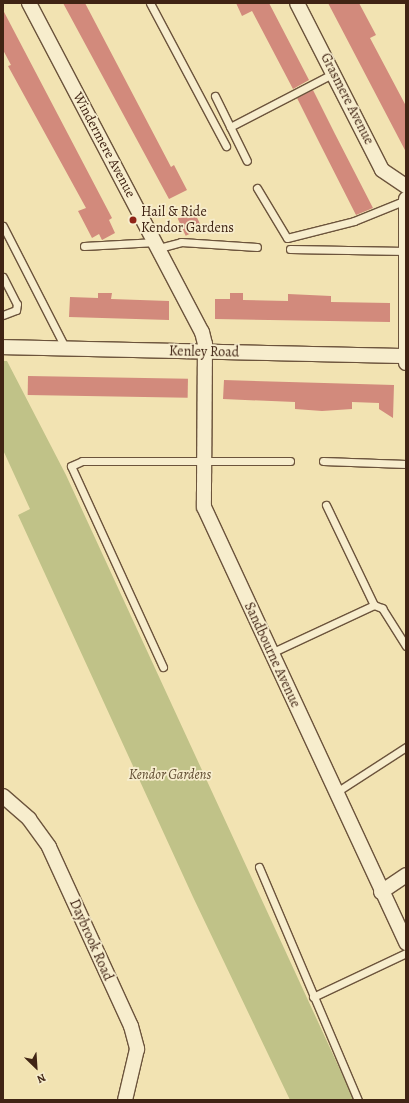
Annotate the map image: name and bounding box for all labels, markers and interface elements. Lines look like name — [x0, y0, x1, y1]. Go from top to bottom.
street label: Grasmere Avenue — [317, 50, 377, 148]
street label: Windermere Avenue — [69, 89, 139, 201]
place label: Hail & Ride Kendor Gardens — [141, 204, 234, 236]
marker: Hail & Ride Kendor Gardens — [128, 215, 138, 225]
street label: Kenley Road — [169, 343, 239, 361]
street label: Sandbourne Avenue — [240, 600, 304, 710]
park label: Kendor Gardens — [129, 767, 211, 783]
street label: Daybrook Road — [66, 897, 116, 983]
north arrow — [16, 1047, 56, 1087]
text: N — [34, 1070, 48, 1087]

